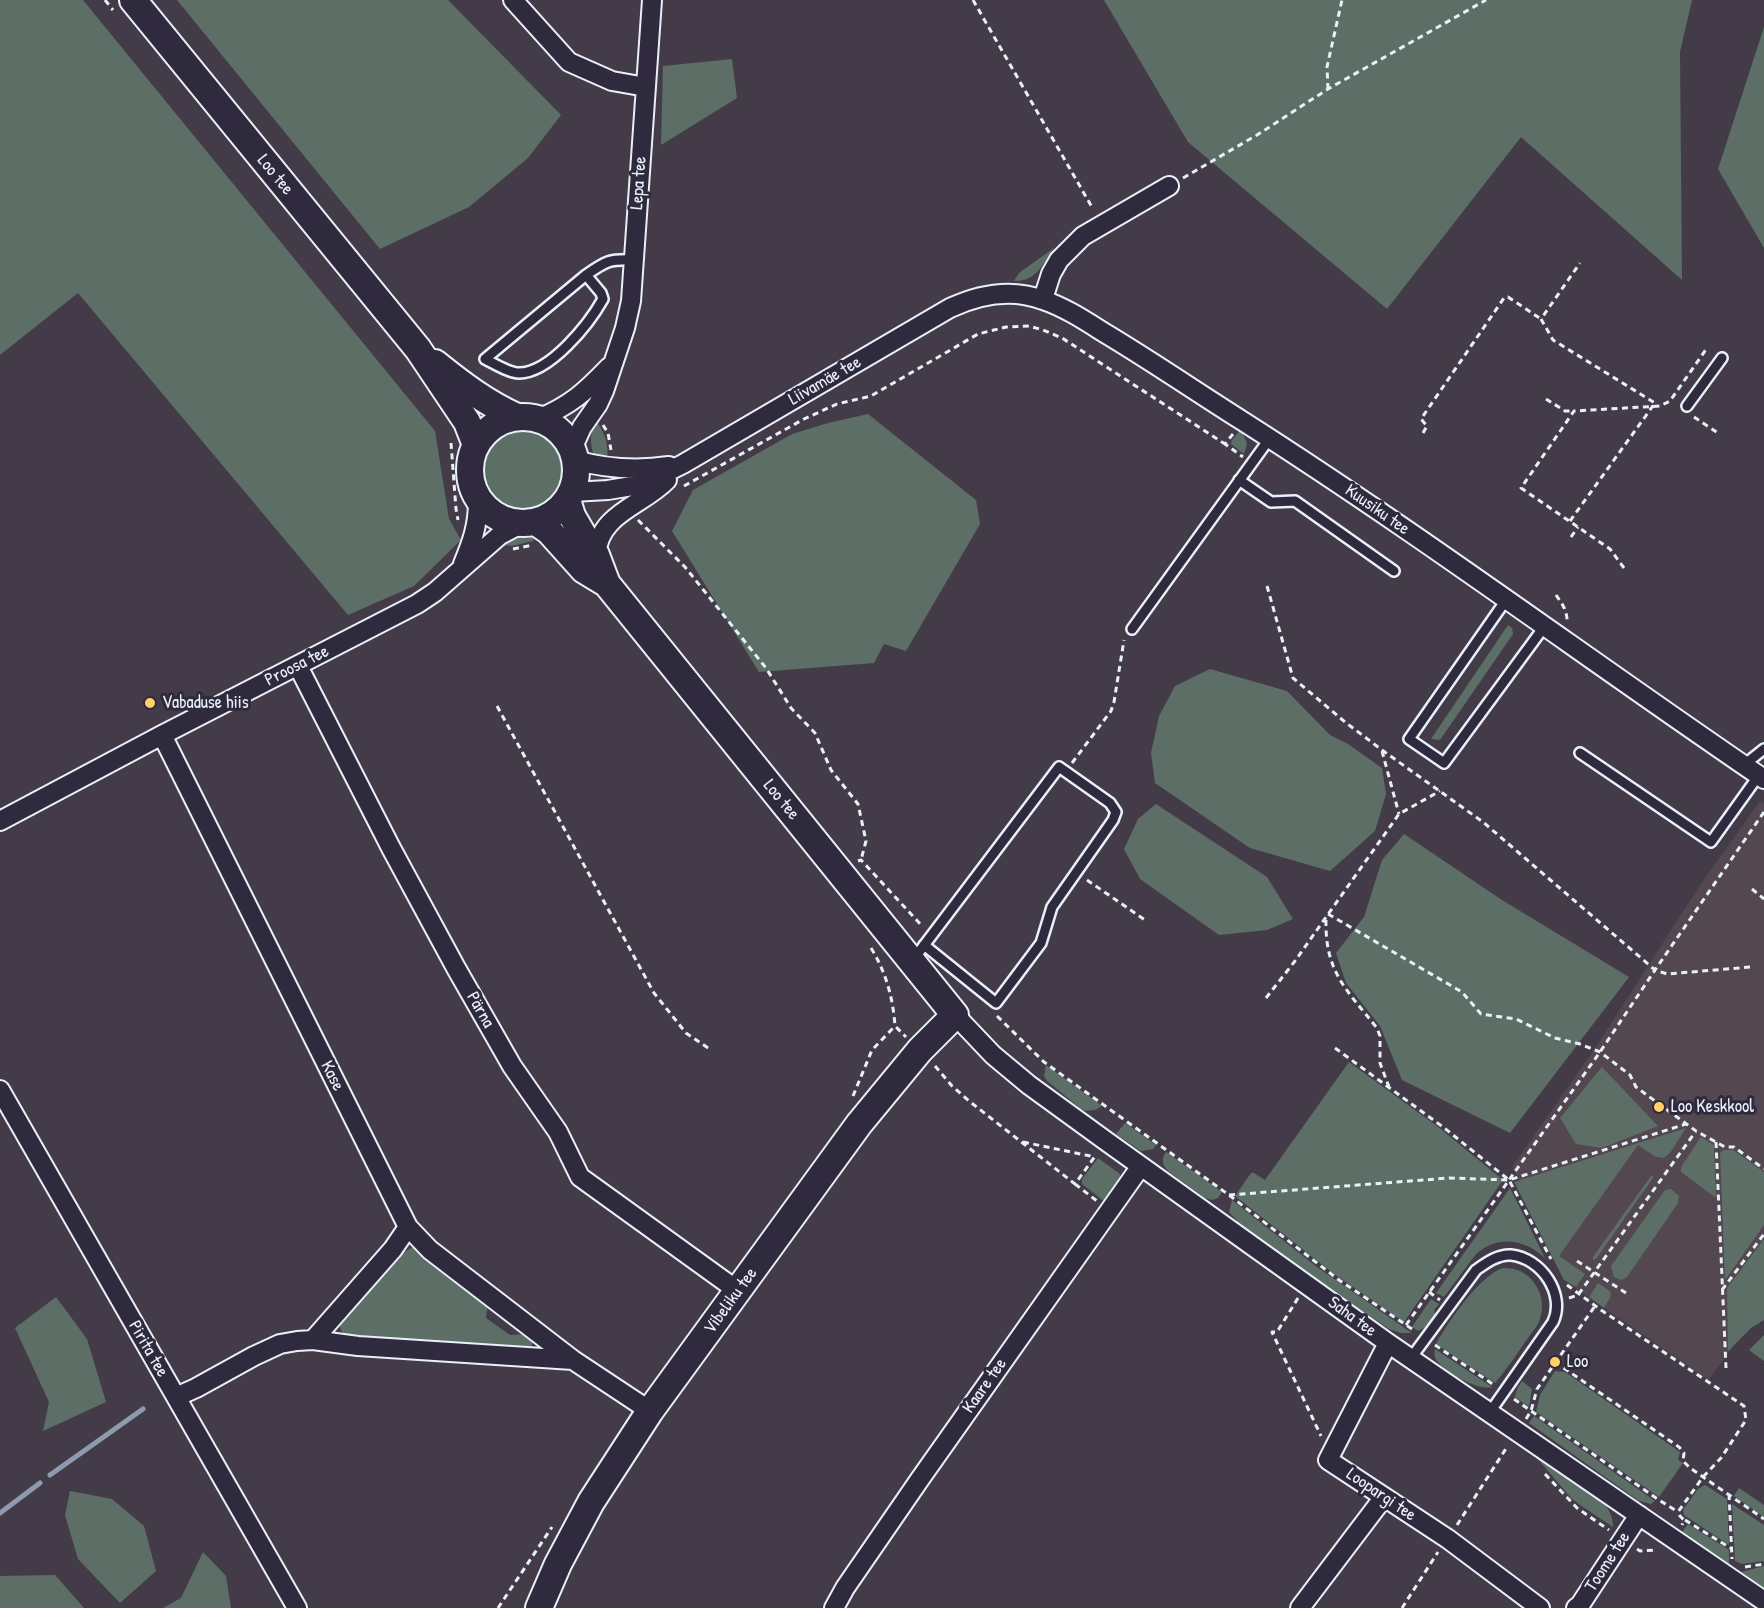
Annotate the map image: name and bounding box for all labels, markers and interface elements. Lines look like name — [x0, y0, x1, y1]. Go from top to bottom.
street label: Loo tee — [252, 150, 298, 200]
street label: Lepa tee — [626, 156, 652, 210]
street label: Liivamäe tee — [785, 352, 865, 410]
street label: Kuusiku tee — [1340, 480, 1414, 540]
street label: Proosa tee — [261, 641, 333, 691]
place label: Vabaduse hiis — [162, 692, 249, 714]
marker: Vabaduse hiis — [143, 696, 157, 710]
street label: Loo tee — [758, 775, 804, 825]
street label: Pärna — [461, 988, 499, 1032]
street label: Kase — [315, 1057, 349, 1095]
place label: Loo Keskkool — [1671, 1096, 1754, 1118]
marker: Loo Keskkool — [1652, 1100, 1666, 1114]
street label: Vibeliku tee — [700, 1264, 762, 1338]
street label: Saha tee — [1324, 1292, 1380, 1342]
street label: Pirita tee — [123, 1317, 173, 1381]
place label: Loo — [1567, 1351, 1588, 1373]
street label: Kaare tee — [958, 1354, 1012, 1418]
marker: Loo — [1548, 1355, 1562, 1369]
street label: Loopargi tee — [1342, 1464, 1420, 1526]
street label: Toome tee — [1581, 1528, 1635, 1596]

